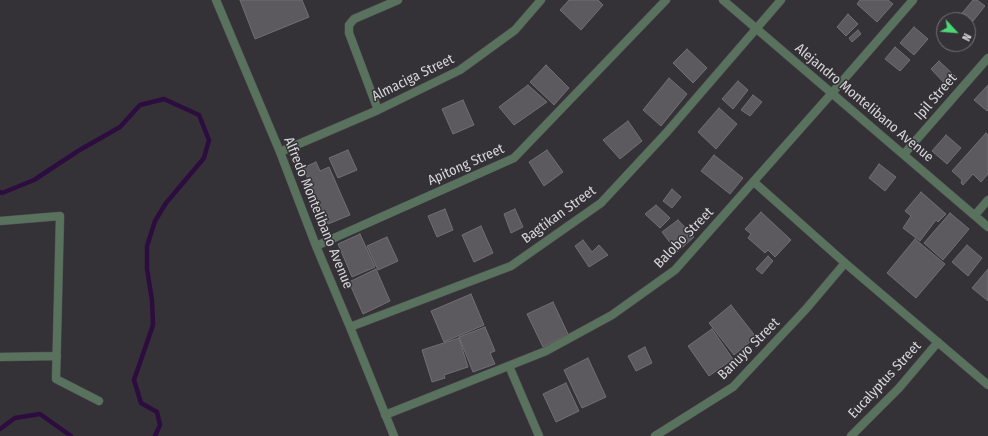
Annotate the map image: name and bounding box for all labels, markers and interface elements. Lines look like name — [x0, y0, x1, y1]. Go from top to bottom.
north arrow — [936, 12, 976, 52]
text: N — [959, 31, 974, 43]
street label: Alejandro Montelibano Avenue — [791, 40, 937, 166]
street label: Almaciga Street — [369, 51, 457, 105]
street label: Ipil Street — [911, 70, 961, 124]
street label: Alfredo Montelibano Avenue — [280, 135, 356, 291]
street label: Apitong Street — [425, 141, 507, 189]
street label: Bagtikan Street — [519, 183, 599, 247]
street label: Balobo Street — [651, 204, 717, 272]
street label: Banuyo Street — [715, 315, 783, 383]
street label: Eucalyptus Street — [845, 338, 925, 422]

